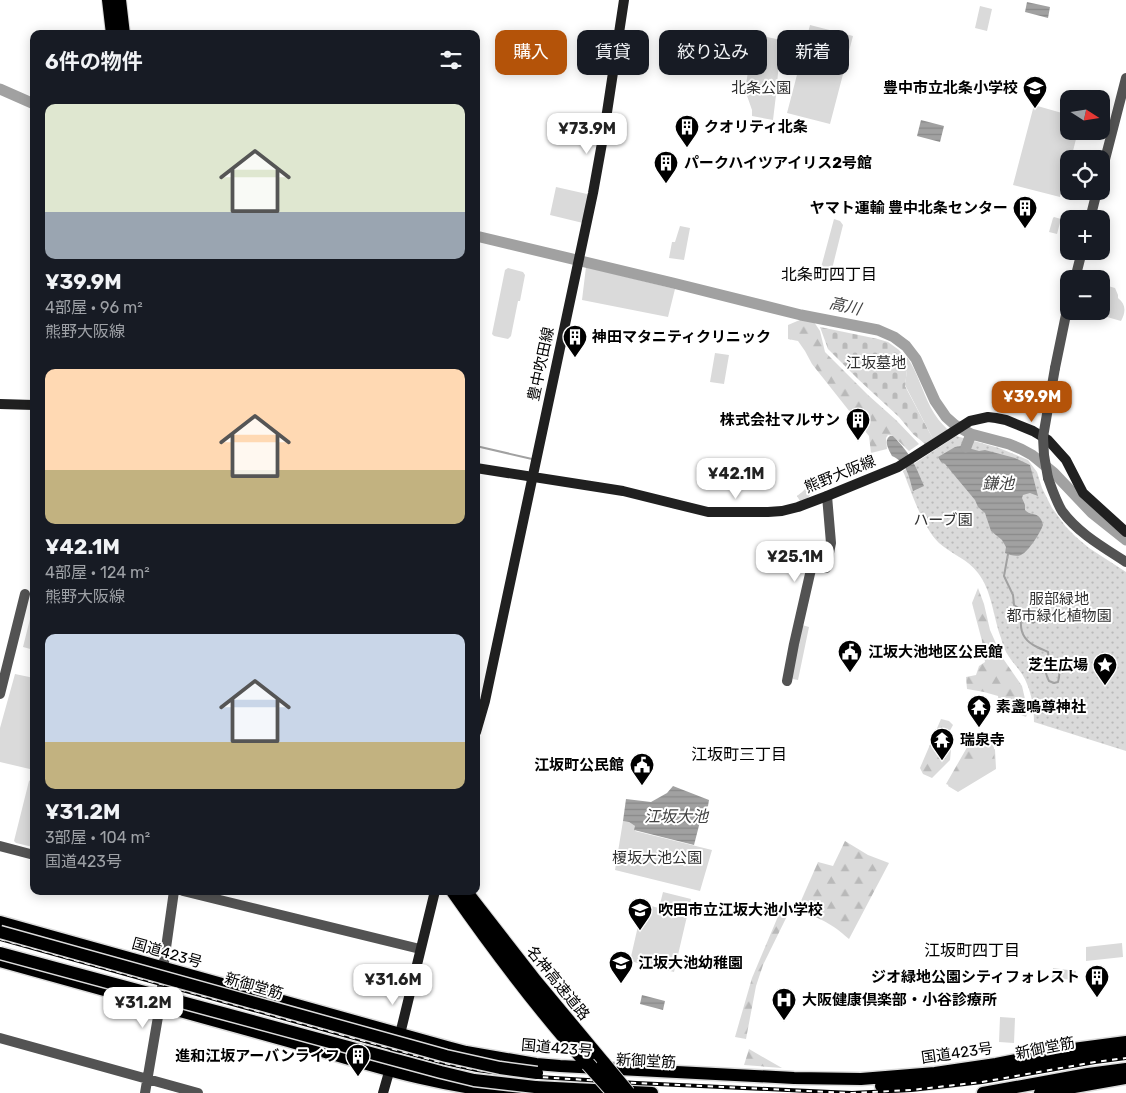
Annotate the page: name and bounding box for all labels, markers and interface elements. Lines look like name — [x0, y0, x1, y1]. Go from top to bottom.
chip: 購入 — [495, 30, 567, 75]
chip: 賃貸 — [577, 30, 649, 75]
chip: 絞り込み — [659, 30, 767, 75]
chip: 新着 — [777, 30, 849, 75]
icon: filters — [437, 46, 465, 74]
text: 6件の物件 — [45, 49, 143, 74]
school or university icon: 豊中市立北条小学校 — [1022, 75, 1048, 109]
park label: 北条公園 — [731, 79, 791, 97]
place label: 豊中市立北条小学校 — [883, 79, 1018, 97]
north arrow — [1060, 90, 1110, 140]
map controls — [1060, 90, 1110, 320]
pin: ¥73.9M — [546, 112, 628, 155]
building icon: クオリティ北条 — [674, 114, 700, 148]
place label: クオリティ北条 — [704, 118, 808, 136]
text: ¥73.9M — [558, 119, 616, 138]
icon: home — [210, 136, 300, 226]
building icon: パークハイツアイリス2号館 — [653, 150, 679, 184]
button: locate — [1060, 150, 1110, 200]
place label: パークハイツアイリス2号館 — [684, 154, 872, 172]
building icon: ヤマト運輸 豊中北条センター — [1012, 195, 1038, 229]
place label: ヤマト運輸 豊中北条センター — [810, 199, 1008, 217]
button: + — [1060, 210, 1110, 260]
district label: 北条町四丁目 — [781, 265, 877, 284]
text: ¥39.9M — [45, 269, 122, 294]
button: − — [1060, 270, 1110, 320]
water label: 高川 — [827, 293, 865, 319]
text: 4部屋 · 96 m² — [45, 298, 143, 317]
text: 熊野大阪線 — [45, 322, 125, 341]
building icon: 神田マタニティクリニック — [562, 324, 588, 358]
street label: 豊中吹田線 — [524, 325, 558, 403]
place label: 神田マタニティクリニック — [591, 328, 771, 346]
park label: 江坂墓地 — [846, 354, 906, 372]
pin: ¥39.9M — [991, 380, 1073, 423]
text: ¥39.9M — [1003, 387, 1061, 406]
icon: home — [210, 401, 300, 491]
building icon: 株式会社マルサン — [845, 407, 871, 441]
place label: 株式会社マルサン — [720, 411, 840, 429]
street label: 熊野大阪線 — [802, 452, 878, 496]
pin: ¥42.1M — [695, 458, 777, 500]
text: ¥42.1M — [707, 464, 765, 483]
water label: 鎌池 — [982, 474, 1016, 493]
park label: ハーブ園 — [913, 511, 973, 529]
text: ¥42.1M — [45, 534, 120, 559]
pin: ¥25.1M — [754, 540, 836, 583]
text: ¥25.1M — [767, 547, 823, 566]
text: 4部屋 · 124 m² — [45, 563, 150, 582]
text: 熊野大阪線 — [45, 587, 125, 606]
park label: 服部緑地 都市緑化植物園 — [1006, 590, 1112, 625]
public building icon: 江坂大池地区公民館 — [837, 639, 863, 673]
place label: 江坂大池地区公民館 — [868, 643, 1003, 661]
place icon: 芝生広場 — [1092, 652, 1118, 686]
place label: 芝生広場 — [1028, 656, 1088, 674]
icon: home — [210, 666, 300, 756]
temple icon: 素盞嗚尊神社 — [966, 694, 992, 728]
place label: 素盞嗚尊神社 — [996, 698, 1086, 716]
temple icon: 瑞泉寺 — [929, 727, 955, 761]
place label: 瑞泉寺 — [960, 731, 1005, 749]
district label: 江坂町三丁目 — [691, 745, 787, 764]
public building icon: 江坂町公民館 — [629, 752, 655, 786]
place label: 江坂町公民館 — [534, 756, 624, 774]
text: ¥31.2M — [45, 799, 120, 824]
water label: 江坂大池 — [644, 807, 710, 826]
text: 3部屋 · 104 m² — [45, 828, 150, 847]
park label: 榎坂大池公園 — [612, 849, 702, 867]
text: 国道423号 — [45, 852, 122, 871]
school or university icon: 吹田市立江坂大池小学校 — [627, 897, 653, 931]
place label: 吹田市立江坂大池小学校 — [658, 901, 823, 919]
street label: 国道423号 — [130, 934, 204, 972]
district label: 江坂町四丁目 — [924, 941, 1020, 960]
street label: 名神高速道路 — [523, 942, 593, 1024]
school or university icon: 江坂大池幼稚園 — [608, 950, 634, 984]
place label: 江坂大池幼稚園 — [638, 954, 743, 972]
pin: ¥31.6M — [352, 964, 434, 1006]
building icon: ジオ緑地公園シティフォレスト — [1084, 964, 1110, 998]
place label: ジオ緑地公園シティフォレスト — [871, 968, 1080, 986]
street label: 新御堂筋 — [223, 969, 285, 1003]
text: ¥31.6M — [364, 970, 422, 989]
pin: ¥31.2M — [102, 986, 184, 1029]
hospital icon: 大阪健康倶楽部・小谷診療所 — [771, 987, 797, 1021]
place label: 大阪健康倶楽部・小谷診療所 — [802, 991, 997, 1009]
text: ¥31.2M — [114, 993, 172, 1012]
street label: 新御堂筋 — [1014, 1033, 1076, 1063]
street label: 国道423号 — [520, 1036, 594, 1060]
street label: 国道423号 — [920, 1039, 994, 1067]
building icon: 進和江坂アーバンライフ — [345, 1043, 371, 1077]
place label: 進和江坂アーバンライフ — [175, 1047, 340, 1065]
street label: 新御堂筋 — [616, 1050, 676, 1072]

